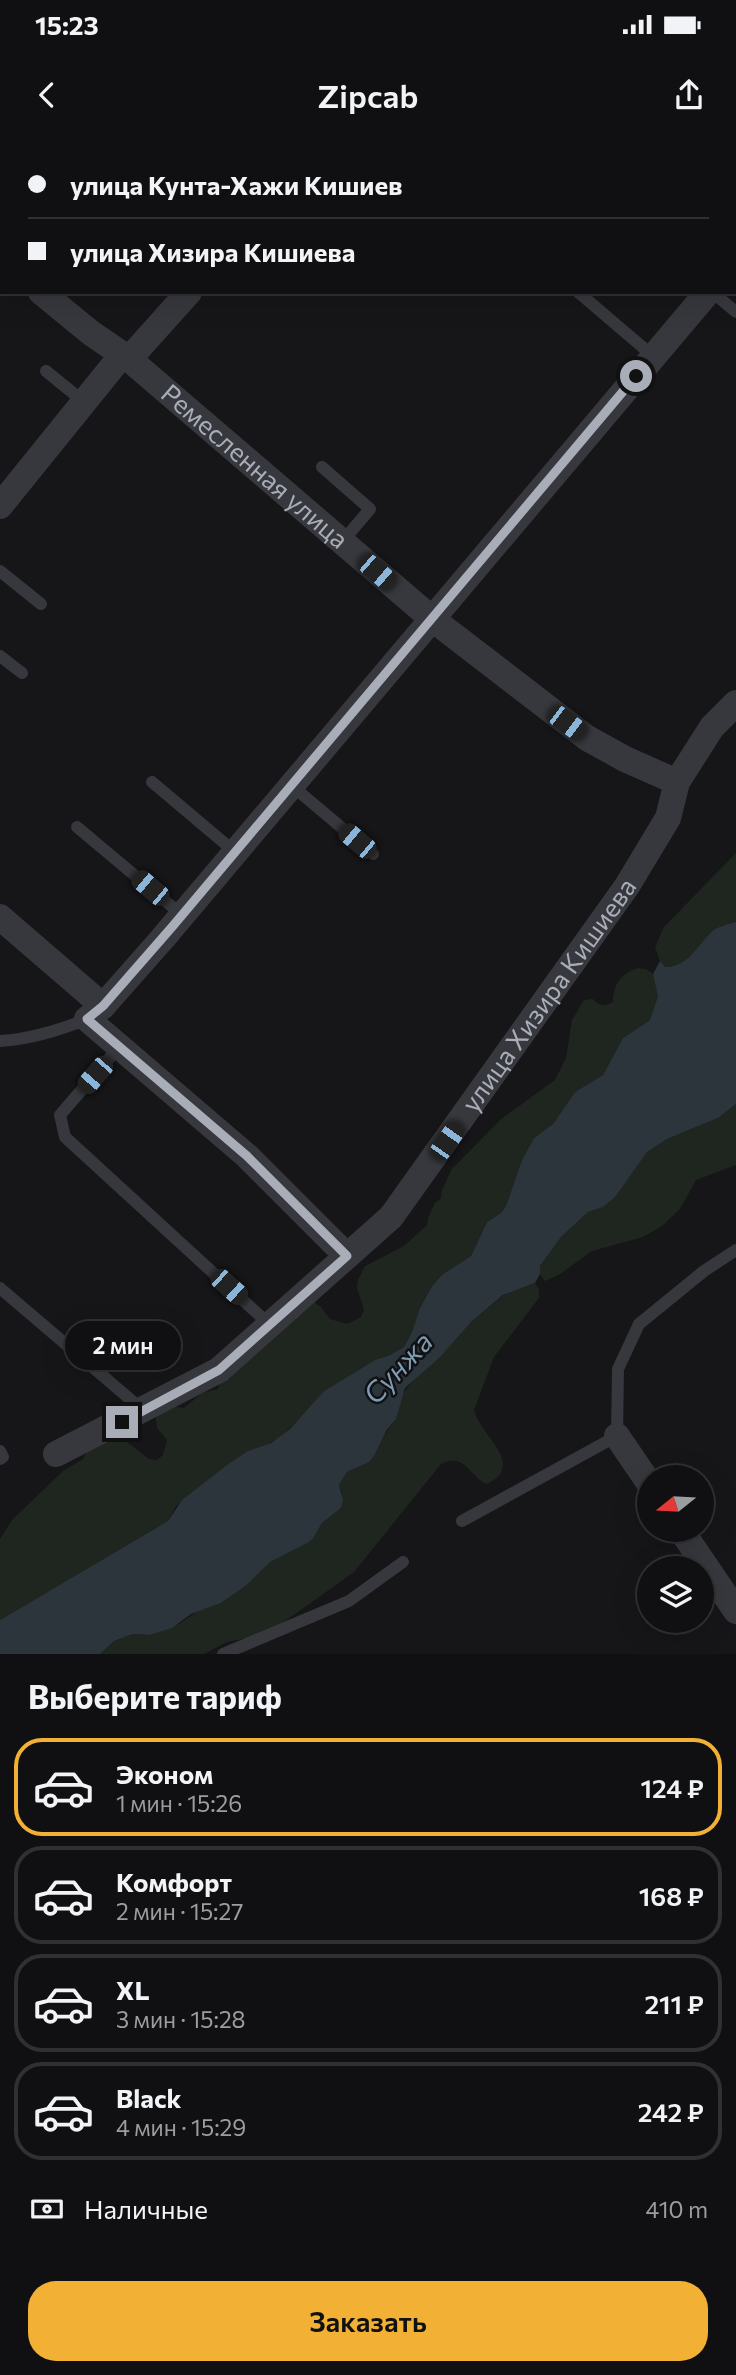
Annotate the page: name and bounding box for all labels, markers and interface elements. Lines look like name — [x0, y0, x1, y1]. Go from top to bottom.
text: 15:23 — [35, 9, 99, 40]
text: Zipcab — [318, 75, 418, 115]
icon: back — [28, 76, 66, 114]
icon: share — [670, 76, 708, 114]
text: улица Кунта-Хажи Кишиев — [70, 169, 402, 200]
text: улица Хизира Кишиева — [70, 236, 355, 267]
route start — [620, 360, 652, 392]
street label: Ремесленная улица — [156, 377, 355, 554]
car — [355, 550, 400, 594]
car — [544, 702, 591, 744]
car — [335, 819, 380, 863]
car — [128, 866, 173, 910]
street label: улица Хизира Кишиева — [454, 871, 642, 1117]
car — [74, 1052, 117, 1098]
car — [427, 1118, 468, 1164]
car — [207, 1265, 252, 1309]
callout: 2 мин — [64, 1320, 180, 1370]
water label: Сунжа — [356, 1324, 439, 1410]
text: 2 мин — [93, 1331, 153, 1359]
route end — [106, 1406, 138, 1438]
north arrow — [637, 1465, 714, 1542]
map controls — [637, 1465, 714, 1633]
button: layers — [637, 1556, 714, 1633]
text: Выберите тариф — [28, 1676, 282, 1716]
icon: car — [32, 1756, 95, 1819]
text: Эконом — [116, 1758, 213, 1789]
text: 124 ₽ — [640, 1772, 704, 1803]
text: 1 мин · 15:26 — [116, 1789, 242, 1817]
icon: car — [32, 1864, 95, 1927]
text: Комфорт — [116, 1866, 232, 1897]
text: 168 ₽ — [639, 1880, 704, 1911]
text: 2 мин · 15:27 — [116, 1897, 243, 1925]
icon: car — [32, 1972, 95, 2035]
text: XL — [116, 1974, 150, 2005]
text: 211 ₽ — [644, 1988, 704, 2019]
text: 3 мин · 15:28 — [116, 2005, 246, 2033]
icon: car — [32, 2080, 95, 2143]
text: Black — [116, 2082, 182, 2113]
text: 242 ₽ — [638, 2096, 704, 2127]
text: 4 мин · 15:29 — [116, 2113, 246, 2141]
icon: cash — [28, 2190, 66, 2228]
text: Наличные — [84, 2193, 208, 2224]
text: 410 m — [646, 2195, 708, 2223]
button: Заказать — [28, 2281, 708, 2361]

